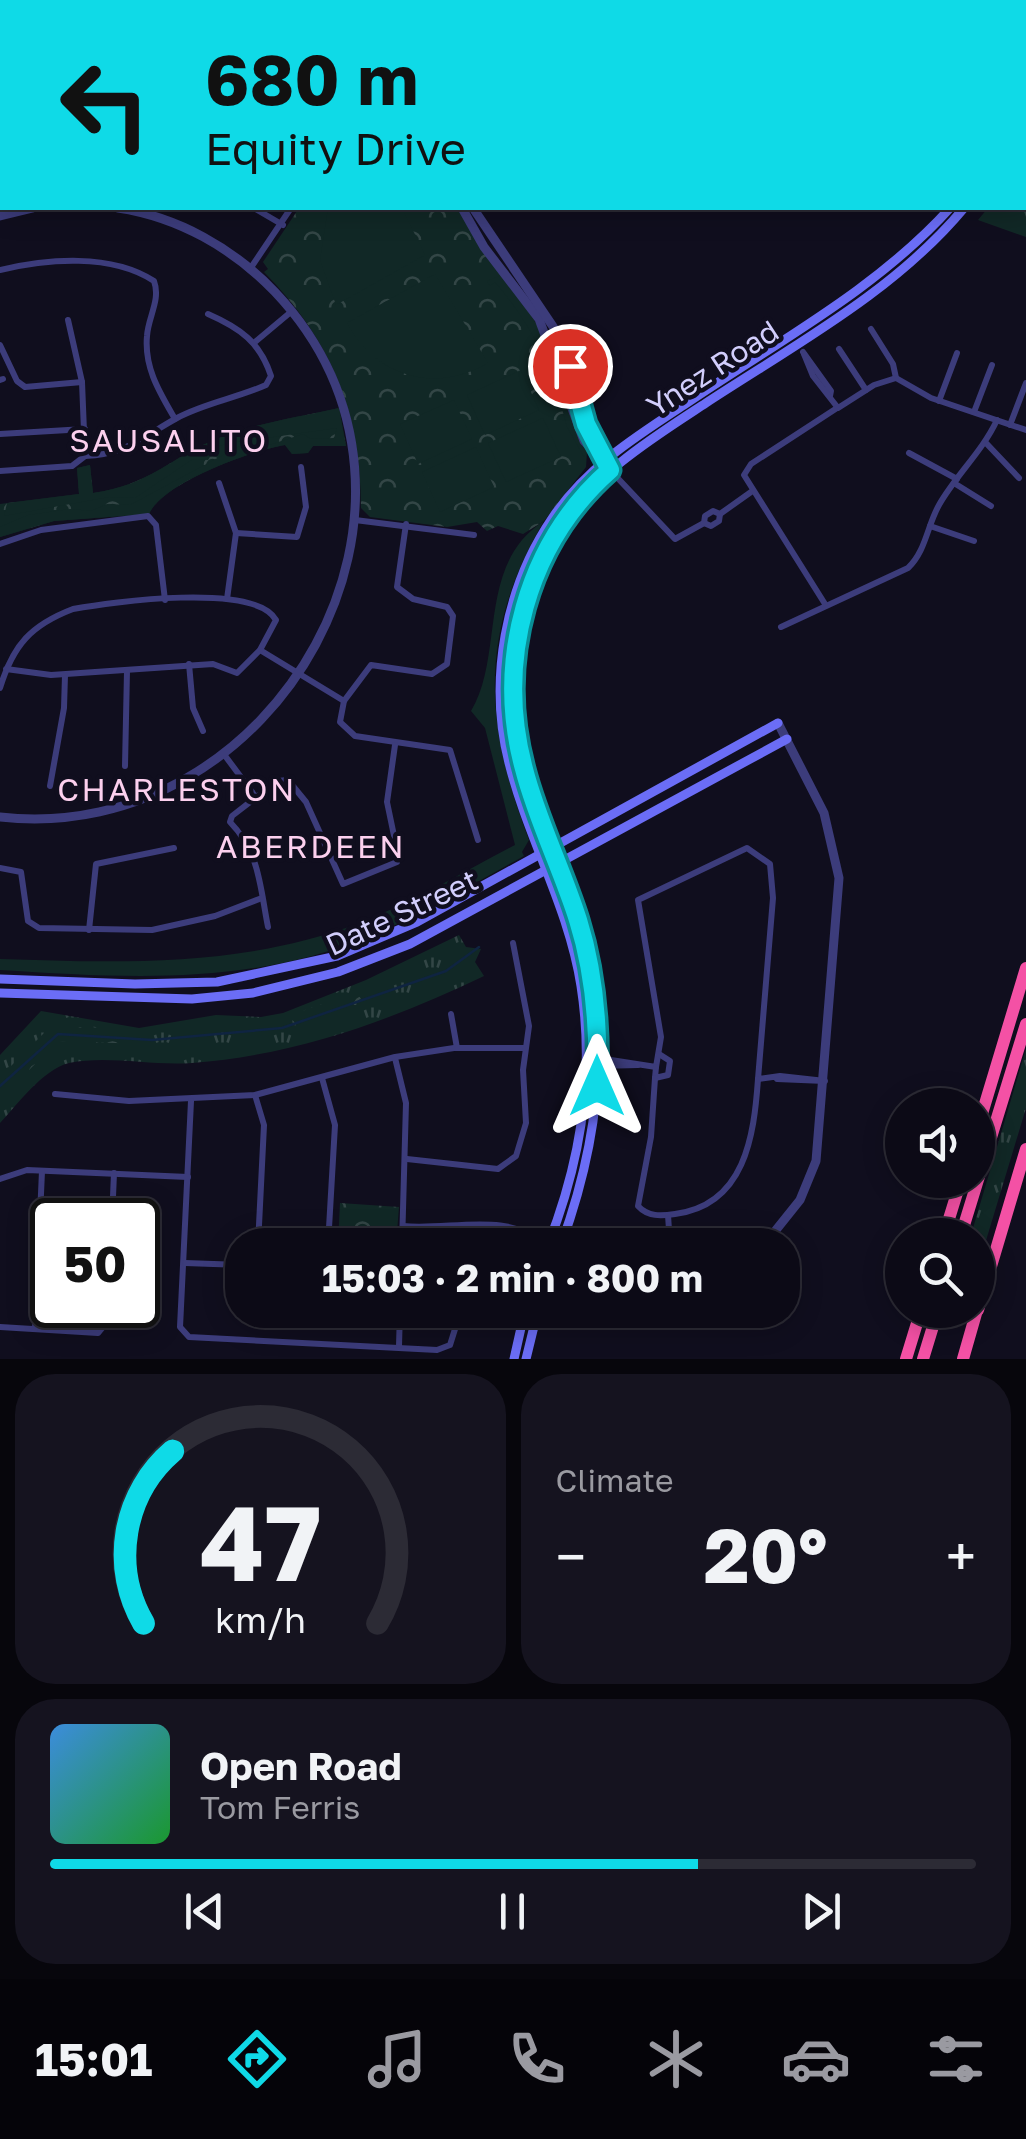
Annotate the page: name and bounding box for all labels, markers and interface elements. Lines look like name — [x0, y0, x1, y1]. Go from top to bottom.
text: 680 m — [205, 36, 419, 120]
icon: left — [40, 40, 170, 170]
text: Equity Drive — [205, 121, 466, 175]
street label: Ynez Road — [640, 312, 785, 424]
pin — [528, 324, 613, 409]
icon: arrive — [543, 339, 598, 394]
district label: SAUSALITO — [69, 421, 269, 459]
district label: CHARLESTON — [57, 770, 297, 808]
district label: ABERDEEN — [216, 827, 406, 865]
street label: Date Street — [320, 861, 483, 963]
position arrow — [545, 1034, 649, 1138]
map controls — [885, 1088, 995, 1328]
button: sound — [885, 1088, 995, 1198]
speed limit sign: 50 — [30, 1198, 160, 1328]
button: search — [885, 1218, 995, 1328]
text: 15:03 · 2 min · 800 m — [322, 1255, 703, 1300]
text: Climate — [556, 1461, 674, 1499]
text: 47 — [199, 1479, 321, 1604]
text: 20° — [704, 1509, 828, 1600]
text: − — [556, 1523, 586, 1589]
text: + — [946, 1523, 976, 1589]
text: km/h — [215, 1598, 306, 1641]
text: Open Road — [200, 1743, 402, 1788]
text: Tom Ferris — [200, 1788, 360, 1826]
icon: previous — [177, 1884, 232, 1939]
icon: pause — [485, 1884, 540, 1939]
icon: next — [794, 1884, 849, 1939]
icon: directions — [222, 2024, 292, 2094]
icon: music — [362, 2024, 432, 2094]
icon: phone — [502, 2024, 572, 2094]
icon: climate — [641, 2024, 711, 2094]
icon: car — [781, 2024, 851, 2094]
icon: filters — [921, 2024, 991, 2094]
text: 15:01 — [35, 2032, 152, 2086]

